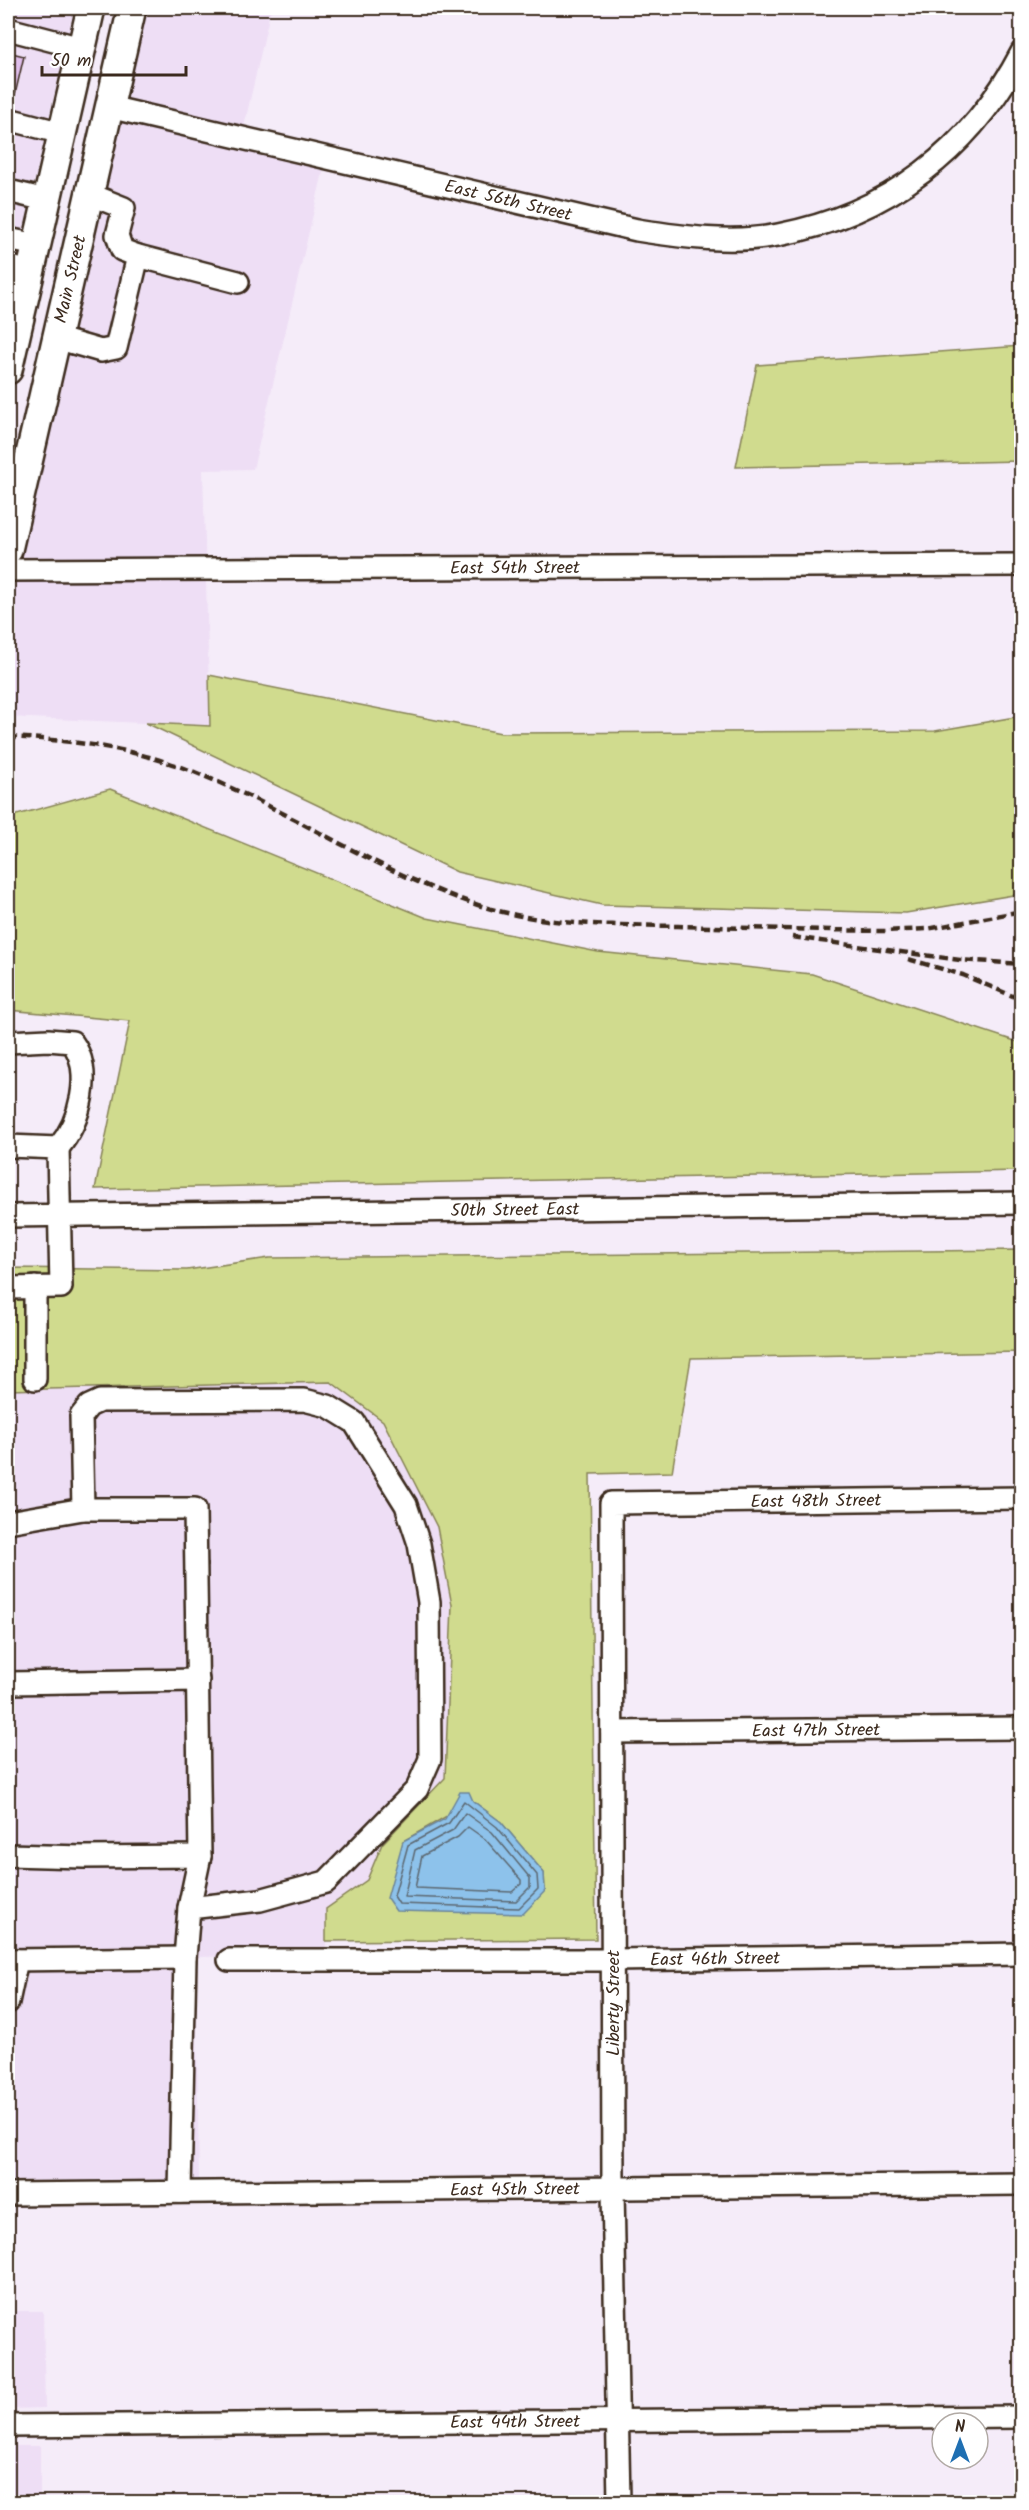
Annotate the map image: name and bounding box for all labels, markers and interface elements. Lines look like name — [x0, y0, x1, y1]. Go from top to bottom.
scale bar — [42, 39, 186, 77]
text: 50 m — [51, 47, 91, 76]
street label: East 56th Street — [441, 173, 576, 231]
street label: Main Street — [47, 231, 96, 326]
street label: East 54th Street — [450, 554, 581, 584]
street label: 50th Street East — [450, 1196, 581, 1226]
street label: East 48th Street — [750, 1487, 883, 1517]
street label: East 47th Street — [752, 1716, 881, 1747]
street label: East 46th Street — [650, 1945, 781, 1975]
street label: Liberty Street — [600, 1949, 629, 2056]
street label: East 45th Street — [450, 2175, 581, 2206]
street label: East 44th Street — [450, 2408, 581, 2438]
north arrow — [930, 2411, 990, 2471]
text: N — [955, 2415, 965, 2440]

